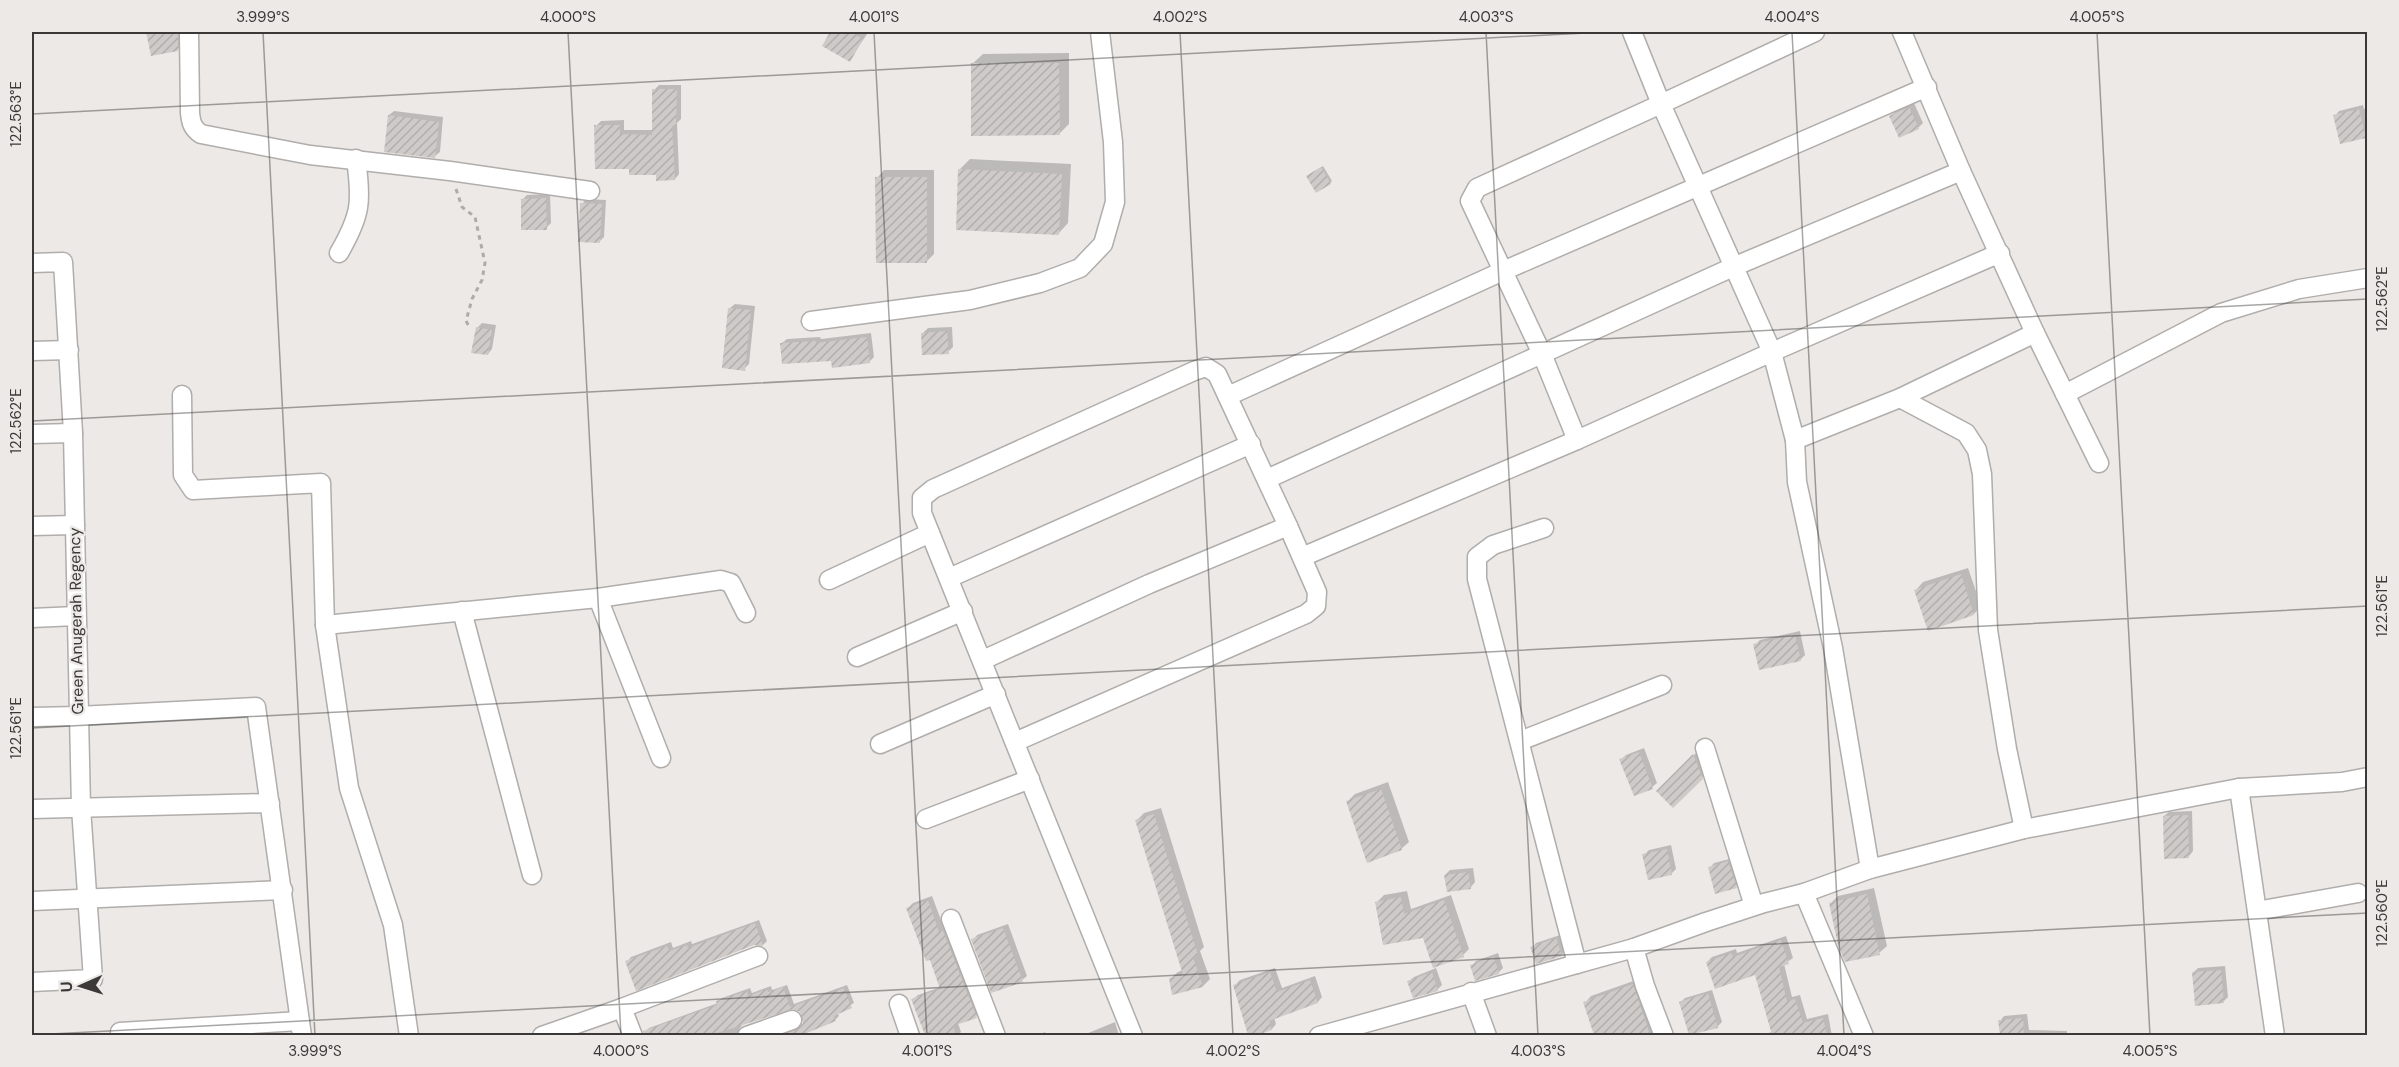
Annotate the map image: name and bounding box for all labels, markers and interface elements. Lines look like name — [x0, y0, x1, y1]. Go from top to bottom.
text: 3.999°S — [236, 7, 290, 27]
text: 4.000°S — [540, 7, 596, 27]
text: 4.001°S — [849, 7, 900, 27]
text: 4.002°S — [1153, 7, 1207, 27]
text: 4.003°S — [1459, 7, 1514, 27]
text: 4.004°S — [1765, 7, 1820, 27]
text: 4.005°S — [2070, 7, 2125, 27]
text: 122.563°E — [6, 81, 26, 147]
text: 122.562°E — [2372, 266, 2392, 332]
text: 122.562°E — [6, 388, 26, 454]
street label: Green Anugerah Regency — [64, 527, 88, 715]
text: 122.561°E — [2372, 575, 2392, 637]
text: 122.561°E — [6, 697, 26, 759]
text: 122.560°E — [2372, 879, 2392, 947]
north arrow — [51, 956, 111, 1016]
text: U — [56, 981, 77, 993]
text: 3.999°S — [288, 1041, 342, 1061]
text: 4.000°S — [593, 1041, 649, 1061]
text: 4.001°S — [902, 1041, 953, 1061]
text: 4.002°S — [1206, 1041, 1260, 1061]
text: 4.003°S — [1511, 1041, 1566, 1061]
text: 4.004°S — [1817, 1041, 1872, 1061]
text: 4.005°S — [2123, 1041, 2178, 1061]

